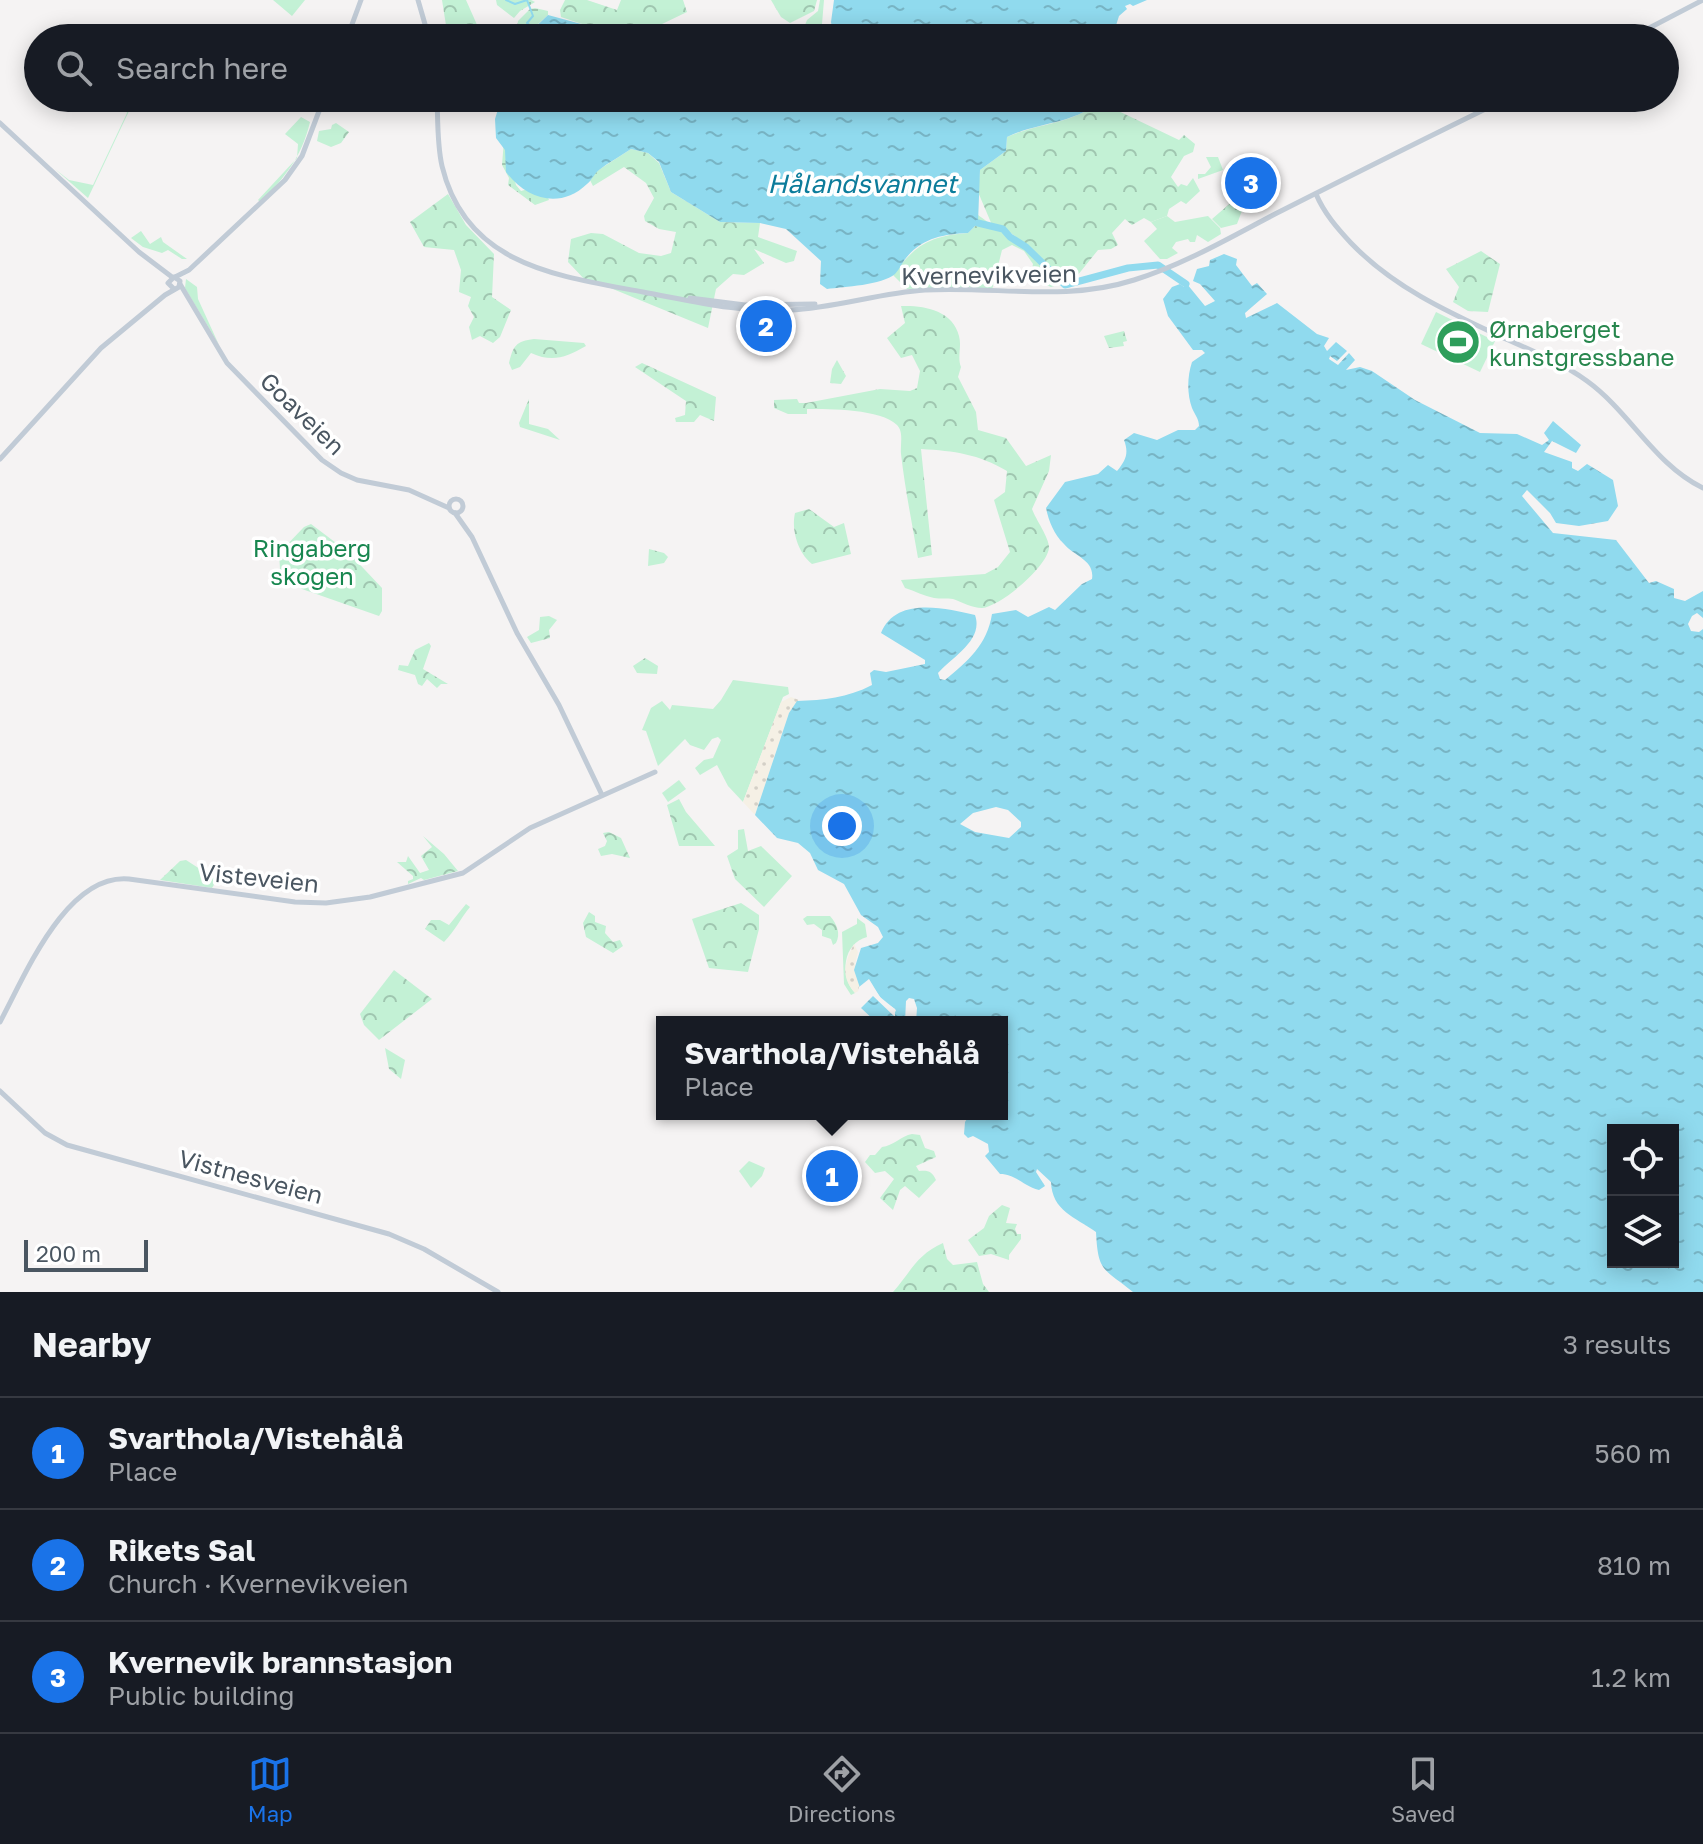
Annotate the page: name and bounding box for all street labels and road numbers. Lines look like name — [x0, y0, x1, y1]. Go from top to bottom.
street label: Kvernevikveien — [901, 258, 1077, 290]
street label: Goaveien — [255, 366, 351, 460]
street label: Visteveien — [198, 856, 320, 898]
street label: Vistnesveien — [176, 1143, 326, 1209]

